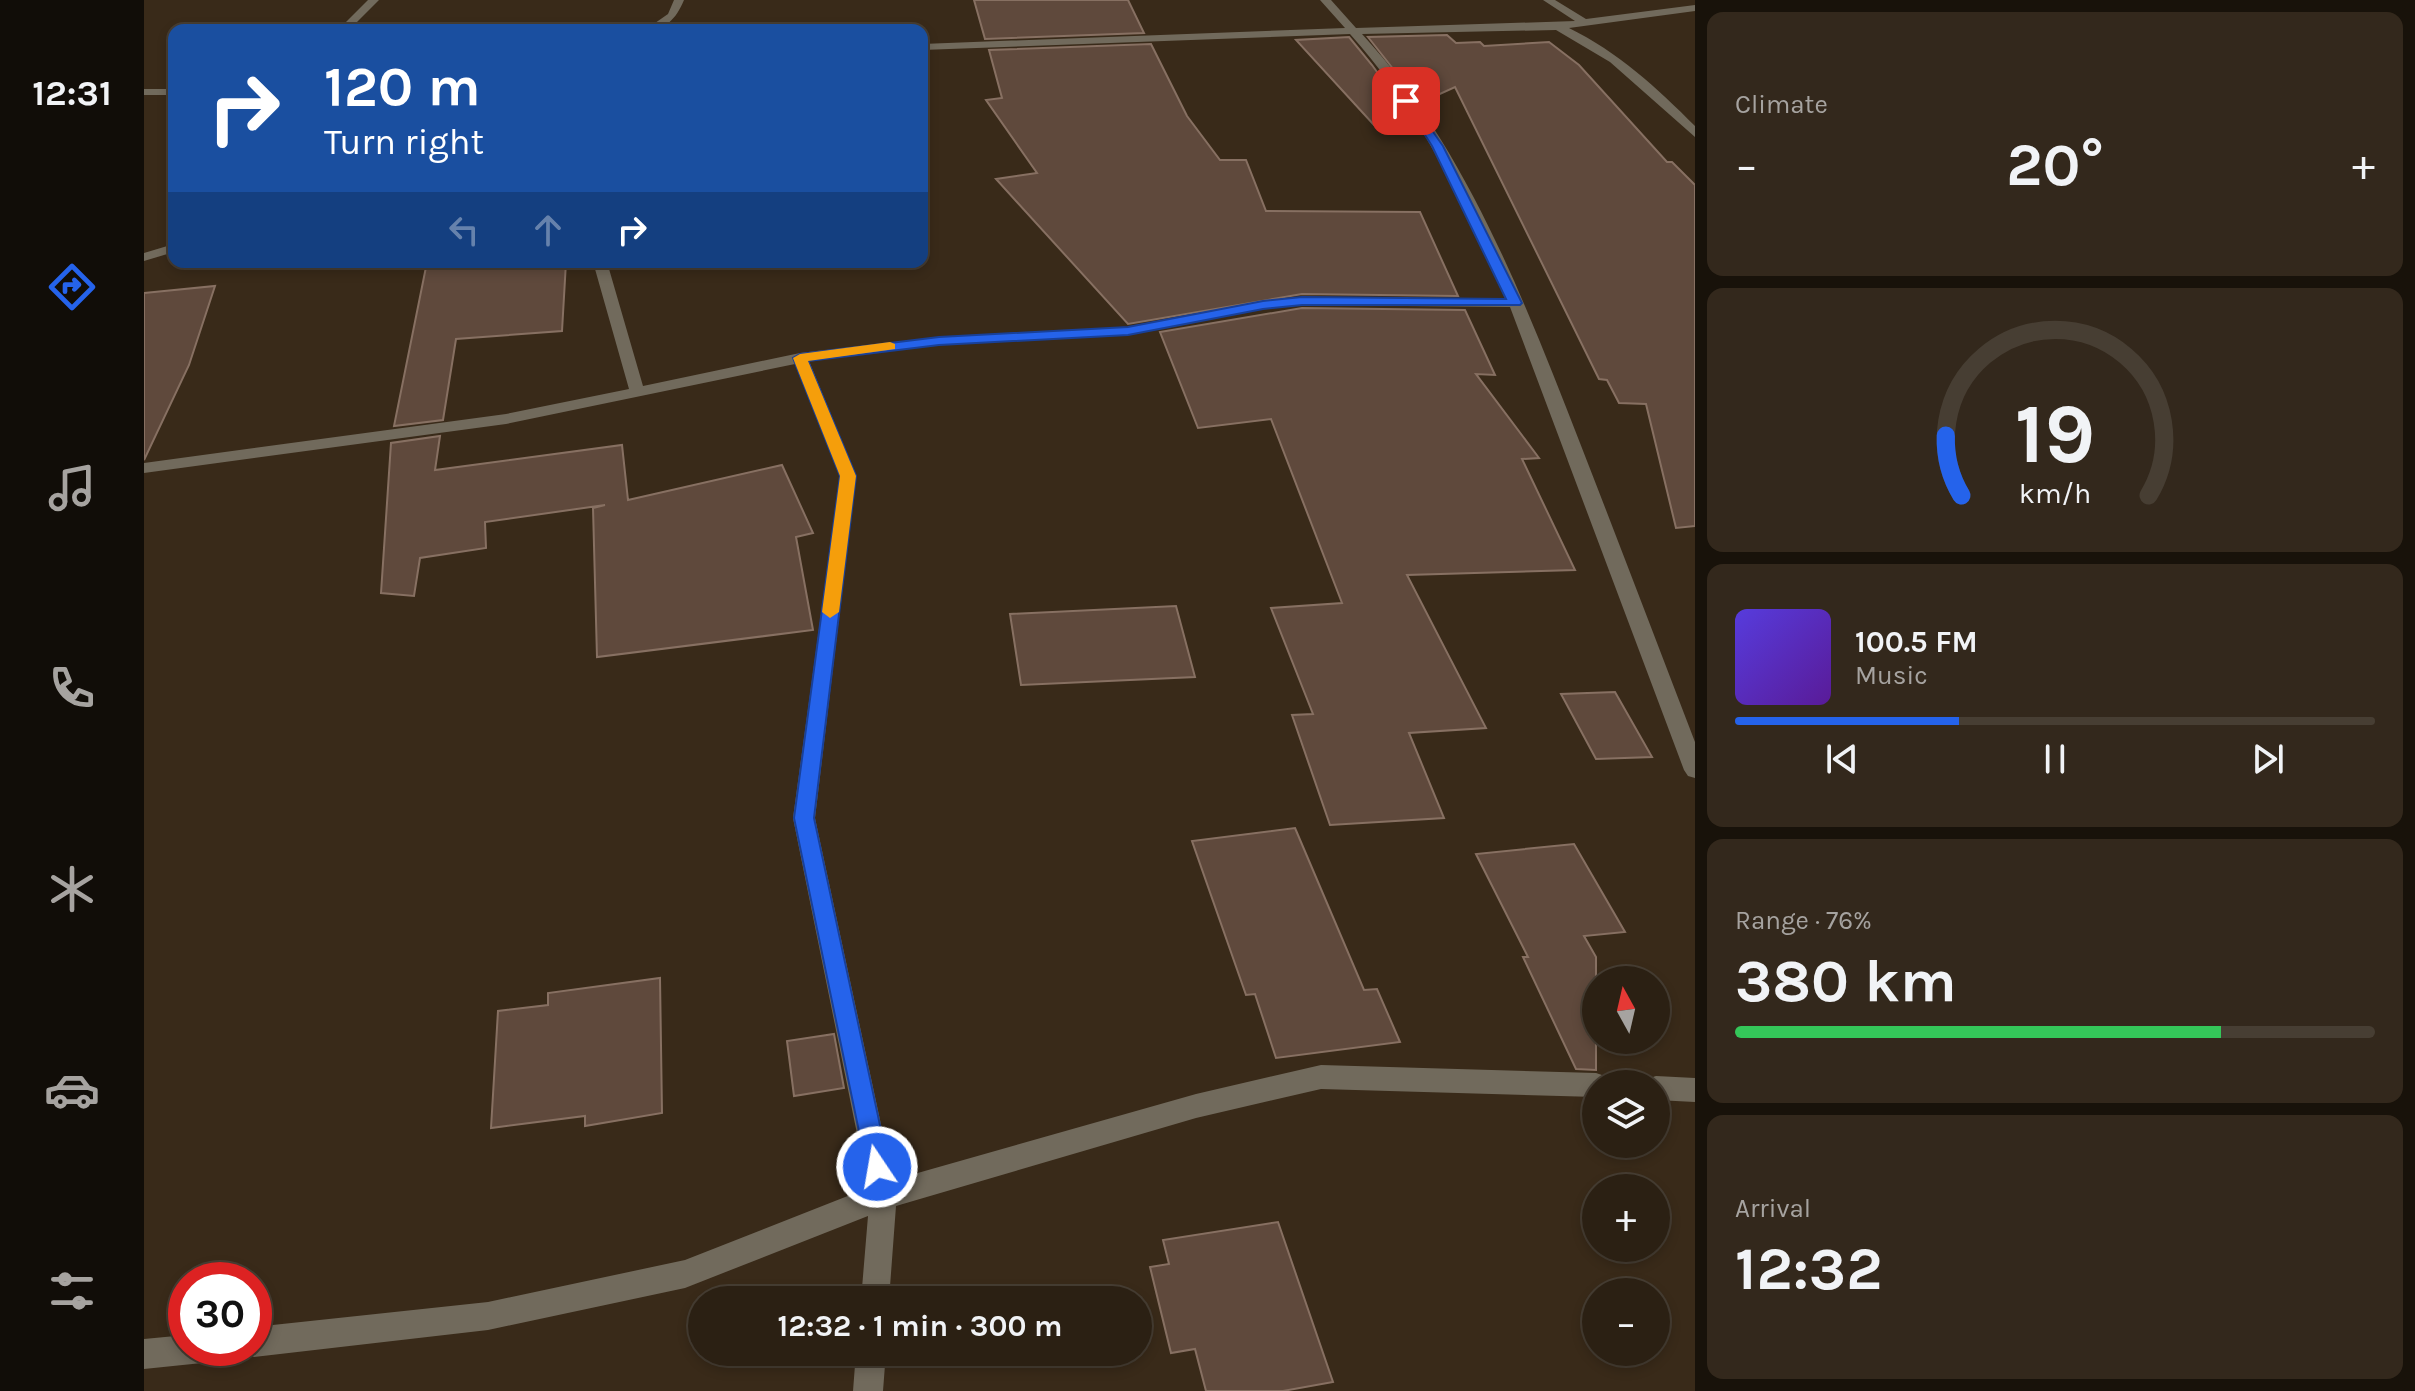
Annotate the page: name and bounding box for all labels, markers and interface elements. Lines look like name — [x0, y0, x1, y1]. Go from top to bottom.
text: 120 m — [324, 54, 481, 119]
icon: right — [192, 56, 296, 160]
pin — [1372, 67, 1440, 135]
text: 12:31 — [32, 72, 112, 114]
icon: arrive — [1384, 79, 1428, 123]
text: Climate — [1735, 89, 1828, 120]
text: Turn right — [324, 121, 484, 163]
text: 20° — [2006, 130, 2104, 200]
text: − — [1735, 140, 1758, 191]
text: + — [2352, 140, 2375, 191]
icon: left — [442, 208, 486, 252]
icon: ahead — [526, 208, 570, 252]
icon: right — [610, 208, 654, 252]
icon: directions — [44, 259, 100, 315]
text: 19 — [2015, 385, 2095, 482]
icon: music — [44, 460, 100, 516]
text: km/h — [2019, 477, 2091, 510]
text: 100.5 FM — [1855, 624, 1978, 660]
icon: phone — [44, 660, 100, 716]
text: Music — [1855, 660, 1928, 691]
icon: previous — [1820, 737, 1864, 781]
icon: pause — [2033, 737, 2077, 781]
icon: next — [2246, 737, 2290, 781]
icon: climate — [44, 861, 100, 917]
text: Range · 76% — [1735, 905, 1872, 936]
text: 380 km — [1735, 946, 1957, 1016]
north arrow — [1582, 966, 1670, 1054]
map controls — [1582, 966, 1670, 1366]
icon: car — [44, 1062, 100, 1118]
button: layers — [1582, 1070, 1670, 1158]
position arrow — [835, 1125, 919, 1209]
button: + — [1582, 1174, 1670, 1262]
text: Arrival — [1735, 1193, 1811, 1224]
text: 12:32 — [1735, 1234, 1882, 1304]
speed limit sign: 30 — [168, 1262, 272, 1366]
icon: filters — [44, 1263, 100, 1319]
button: − — [1582, 1278, 1670, 1366]
text: 12:32 · 1 min · 300 m — [778, 1308, 1062, 1344]

